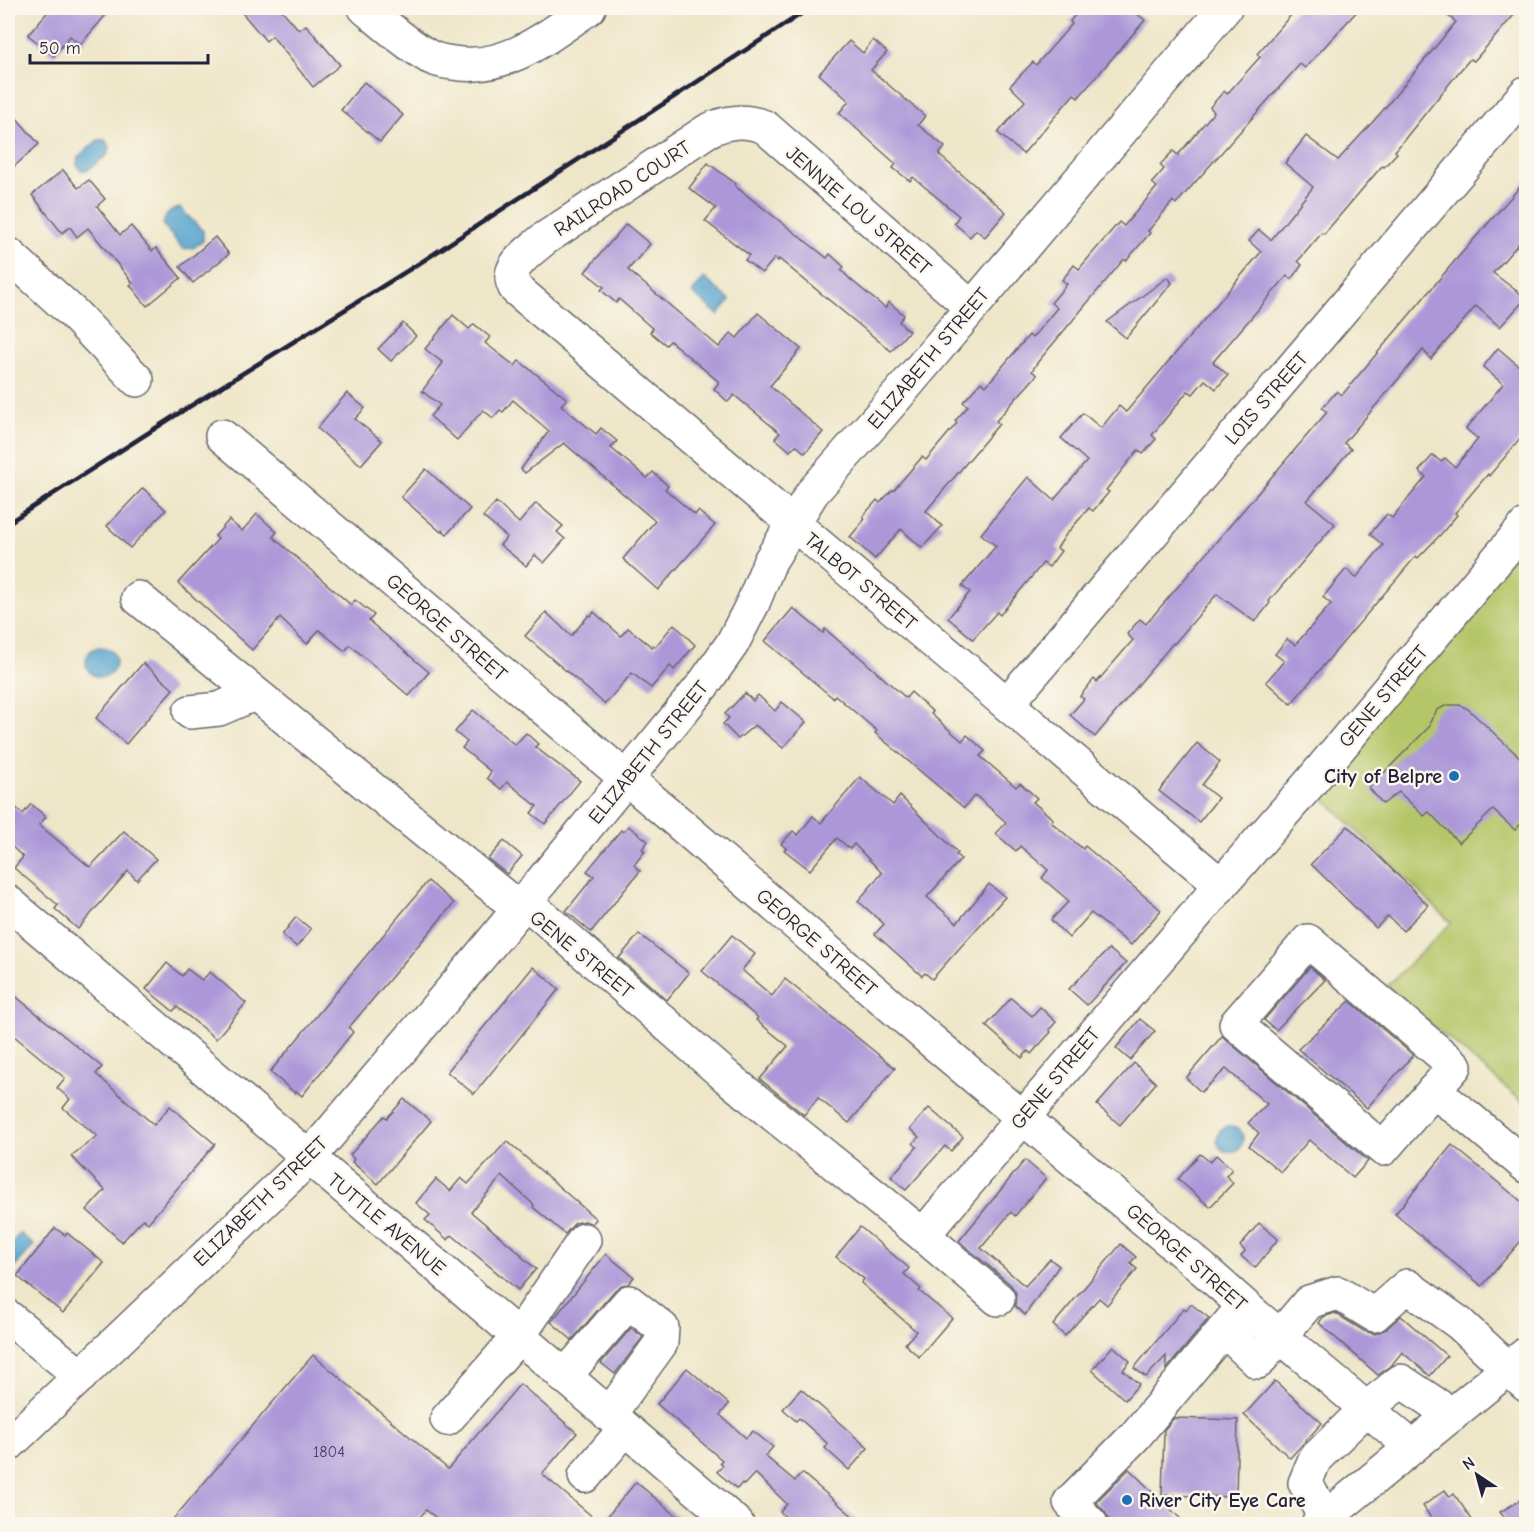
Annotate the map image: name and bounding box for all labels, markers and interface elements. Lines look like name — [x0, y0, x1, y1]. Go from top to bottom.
scale bar — [30, 27, 208, 65]
text: 50 m — [39, 38, 81, 59]
street label: RAILROAD COURT — [550, 135, 695, 241]
street label: JENNIE LOU STREET — [781, 141, 936, 280]
street label: ELIZABETH STREET — [863, 283, 994, 434]
street label: LOIS STREET — [1220, 347, 1313, 449]
street label: TALBOT STREET — [800, 528, 922, 635]
street label: GEORGE STREET — [382, 569, 512, 686]
street label: GENE STREET — [1334, 640, 1433, 752]
street label: ELIZABETH STREET — [584, 676, 713, 828]
place label: City of Belpre — [1324, 765, 1442, 788]
marker: City of Belpre — [1447, 769, 1461, 783]
street label: GEORGE STREET — [752, 884, 882, 1001]
street label: GENE STREET — [525, 906, 638, 1003]
street label: GENE STREET — [1006, 1022, 1105, 1134]
street label: ELIZABETH STREET — [189, 1131, 332, 1271]
street label: TUTTLE AVENUE — [323, 1168, 450, 1280]
street label: GEORGE STREET — [1122, 1199, 1252, 1316]
house number: 1804 — [313, 1443, 345, 1461]
north arrow — [1447, 1445, 1507, 1505]
text: N — [1459, 1453, 1478, 1474]
place label: River City Eye Care — [1139, 1489, 1306, 1512]
marker: River City Eye Care — [1120, 1493, 1134, 1507]

